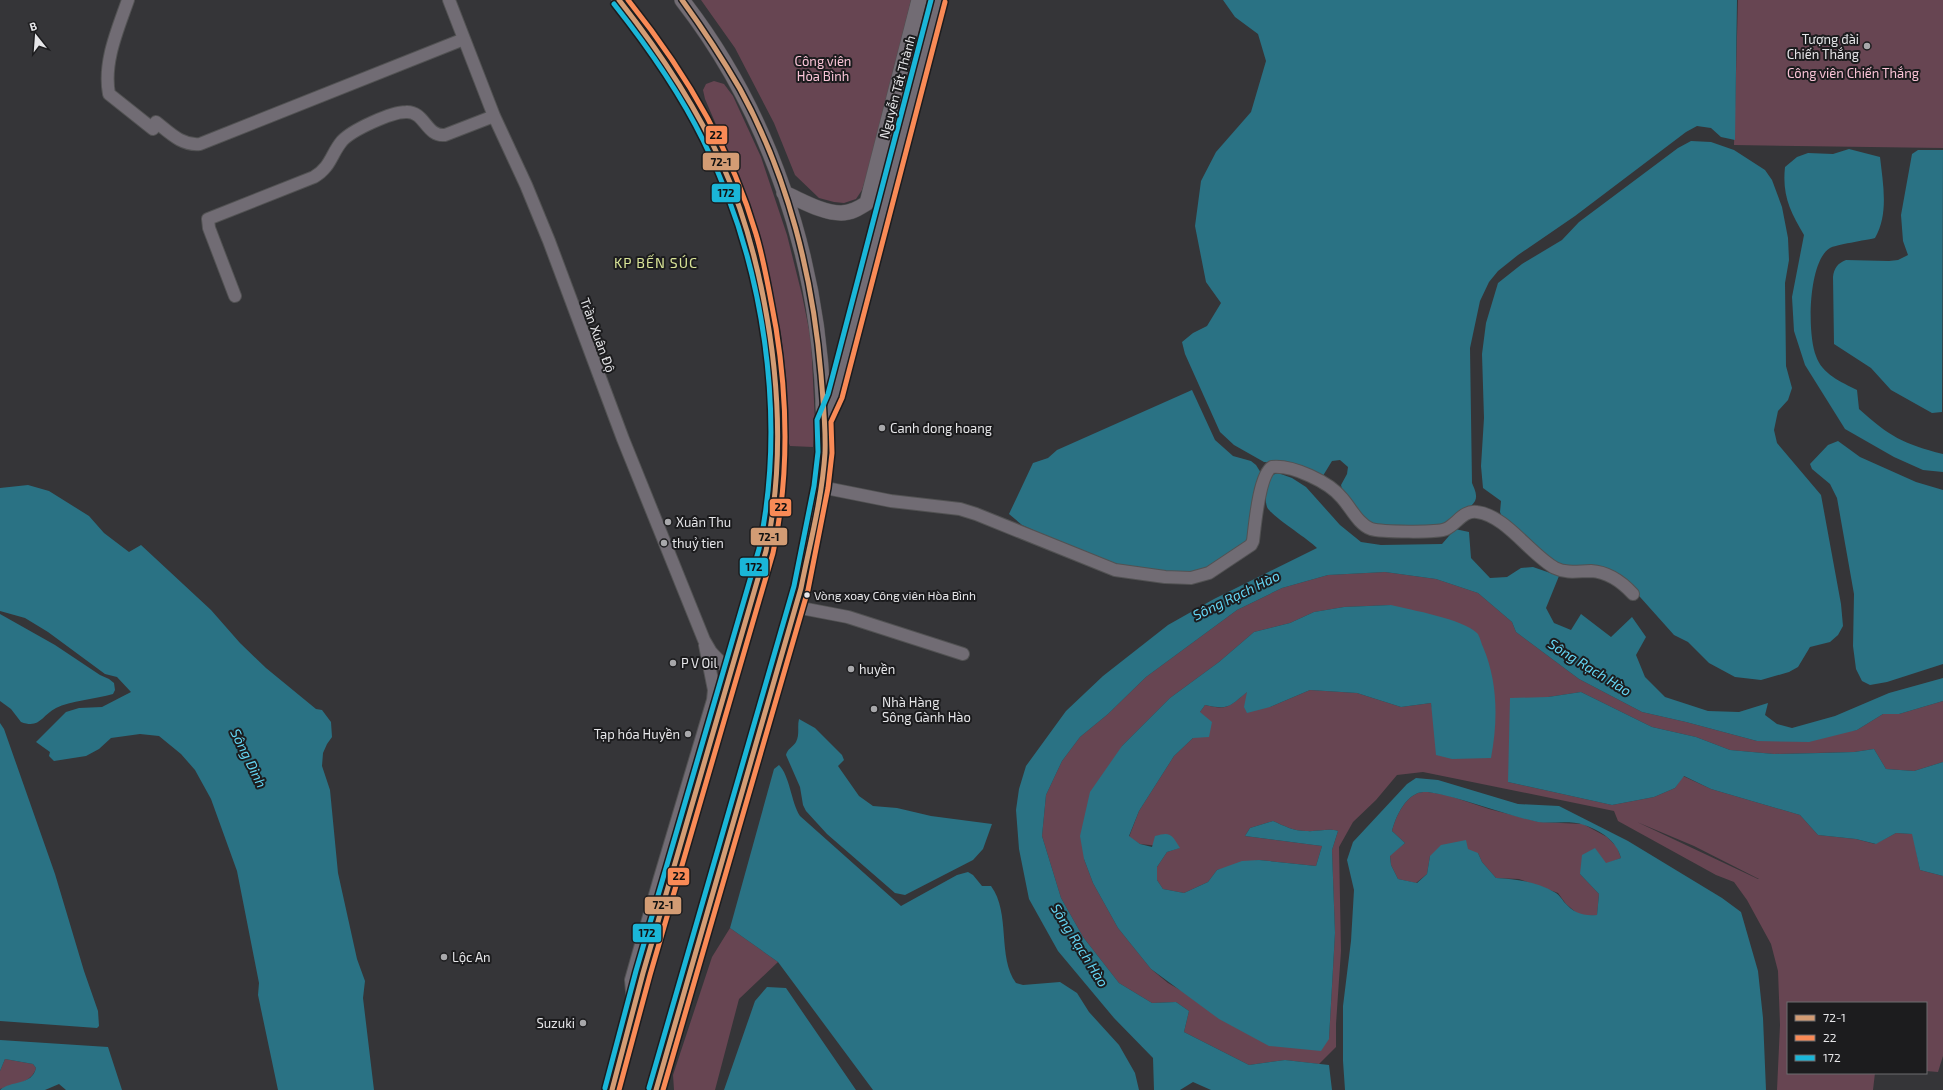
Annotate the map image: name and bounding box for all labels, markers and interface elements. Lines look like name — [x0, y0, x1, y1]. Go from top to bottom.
north arrow — [16, 16, 56, 56]
text: B — [28, 19, 38, 33]
place label: Tượng đài Chiến Thắng — [1787, 31, 1859, 62]
street label: Nguyễn Tất Thành — [876, 34, 918, 140]
marker: Tượng đài Chiến Thắng — [1862, 41, 1872, 51]
park label: Công viên Hòa Bình — [795, 53, 851, 84]
park label: Công viên Chiến Thắng — [1787, 65, 1919, 81]
line badge: 22 — [705, 125, 728, 145]
text: 22 — [710, 128, 722, 141]
line badge: 72-1 — [702, 152, 740, 171]
text: 72-1 — [710, 155, 732, 168]
line badge: 172 — [711, 183, 741, 203]
text: 172 — [718, 186, 734, 199]
district label: KP BẾN SÚC — [614, 254, 698, 271]
street label: Trần Xuân Độ — [577, 296, 619, 374]
place label: Canh dong hoang — [890, 420, 992, 436]
marker: Canh dong hoang — [877, 423, 887, 433]
line badge: 22 — [769, 498, 792, 517]
text: 22 — [775, 500, 787, 513]
place label: Xuân Thu — [676, 514, 731, 530]
marker: Xuân Thu — [663, 517, 673, 527]
line badge: 72-1 — [750, 527, 788, 546]
text: 72-1 — [758, 530, 780, 543]
place label: thuỷ tien — [672, 535, 724, 551]
marker: thuỷ tien — [659, 538, 669, 548]
line badge: 172 — [739, 557, 769, 577]
text: 172 — [746, 560, 762, 573]
water label: Sông Rạch Hào — [1190, 567, 1282, 623]
place label: Vòng xoay Công viên Hòa Bình — [814, 588, 976, 602]
marker: Vòng xoay Công viên Hòa Bình — [802, 590, 812, 600]
water label: Sông Rạch Hào — [1545, 635, 1635, 699]
place label: P V Oil — [681, 655, 717, 671]
marker: P V Oil — [668, 658, 678, 668]
place label: huyền — [859, 661, 895, 677]
marker: huyền — [846, 664, 856, 674]
place label: Nhà Hàng Sông Gành Hào — [882, 694, 971, 725]
marker: Nhà Hàng Sông Gành Hào — [869, 704, 879, 714]
water label: Sông Dinh — [227, 726, 271, 790]
place label: Tạp hóa Huyền — [594, 726, 680, 742]
marker: Tạp hóa Huyền — [683, 729, 693, 739]
line badge: 22 — [667, 867, 690, 886]
text: 22 — [673, 869, 685, 882]
line badge: 72-1 — [644, 896, 682, 915]
text: 72-1 — [652, 898, 674, 911]
water label: Sông Rạch Hào — [1048, 900, 1112, 990]
line badge: 172 — [632, 923, 662, 943]
text: 172 — [639, 926, 655, 939]
place label: Lộc An — [452, 949, 491, 965]
marker: Lộc An — [439, 952, 449, 962]
legend — [1787, 1002, 1927, 1074]
text: 72-1 — [1823, 1010, 1846, 1024]
place label: Suzuki — [536, 1015, 575, 1031]
marker: Suzuki — [578, 1018, 588, 1028]
text: 22 — [1823, 1030, 1837, 1044]
text: 172 — [1823, 1050, 1841, 1064]

